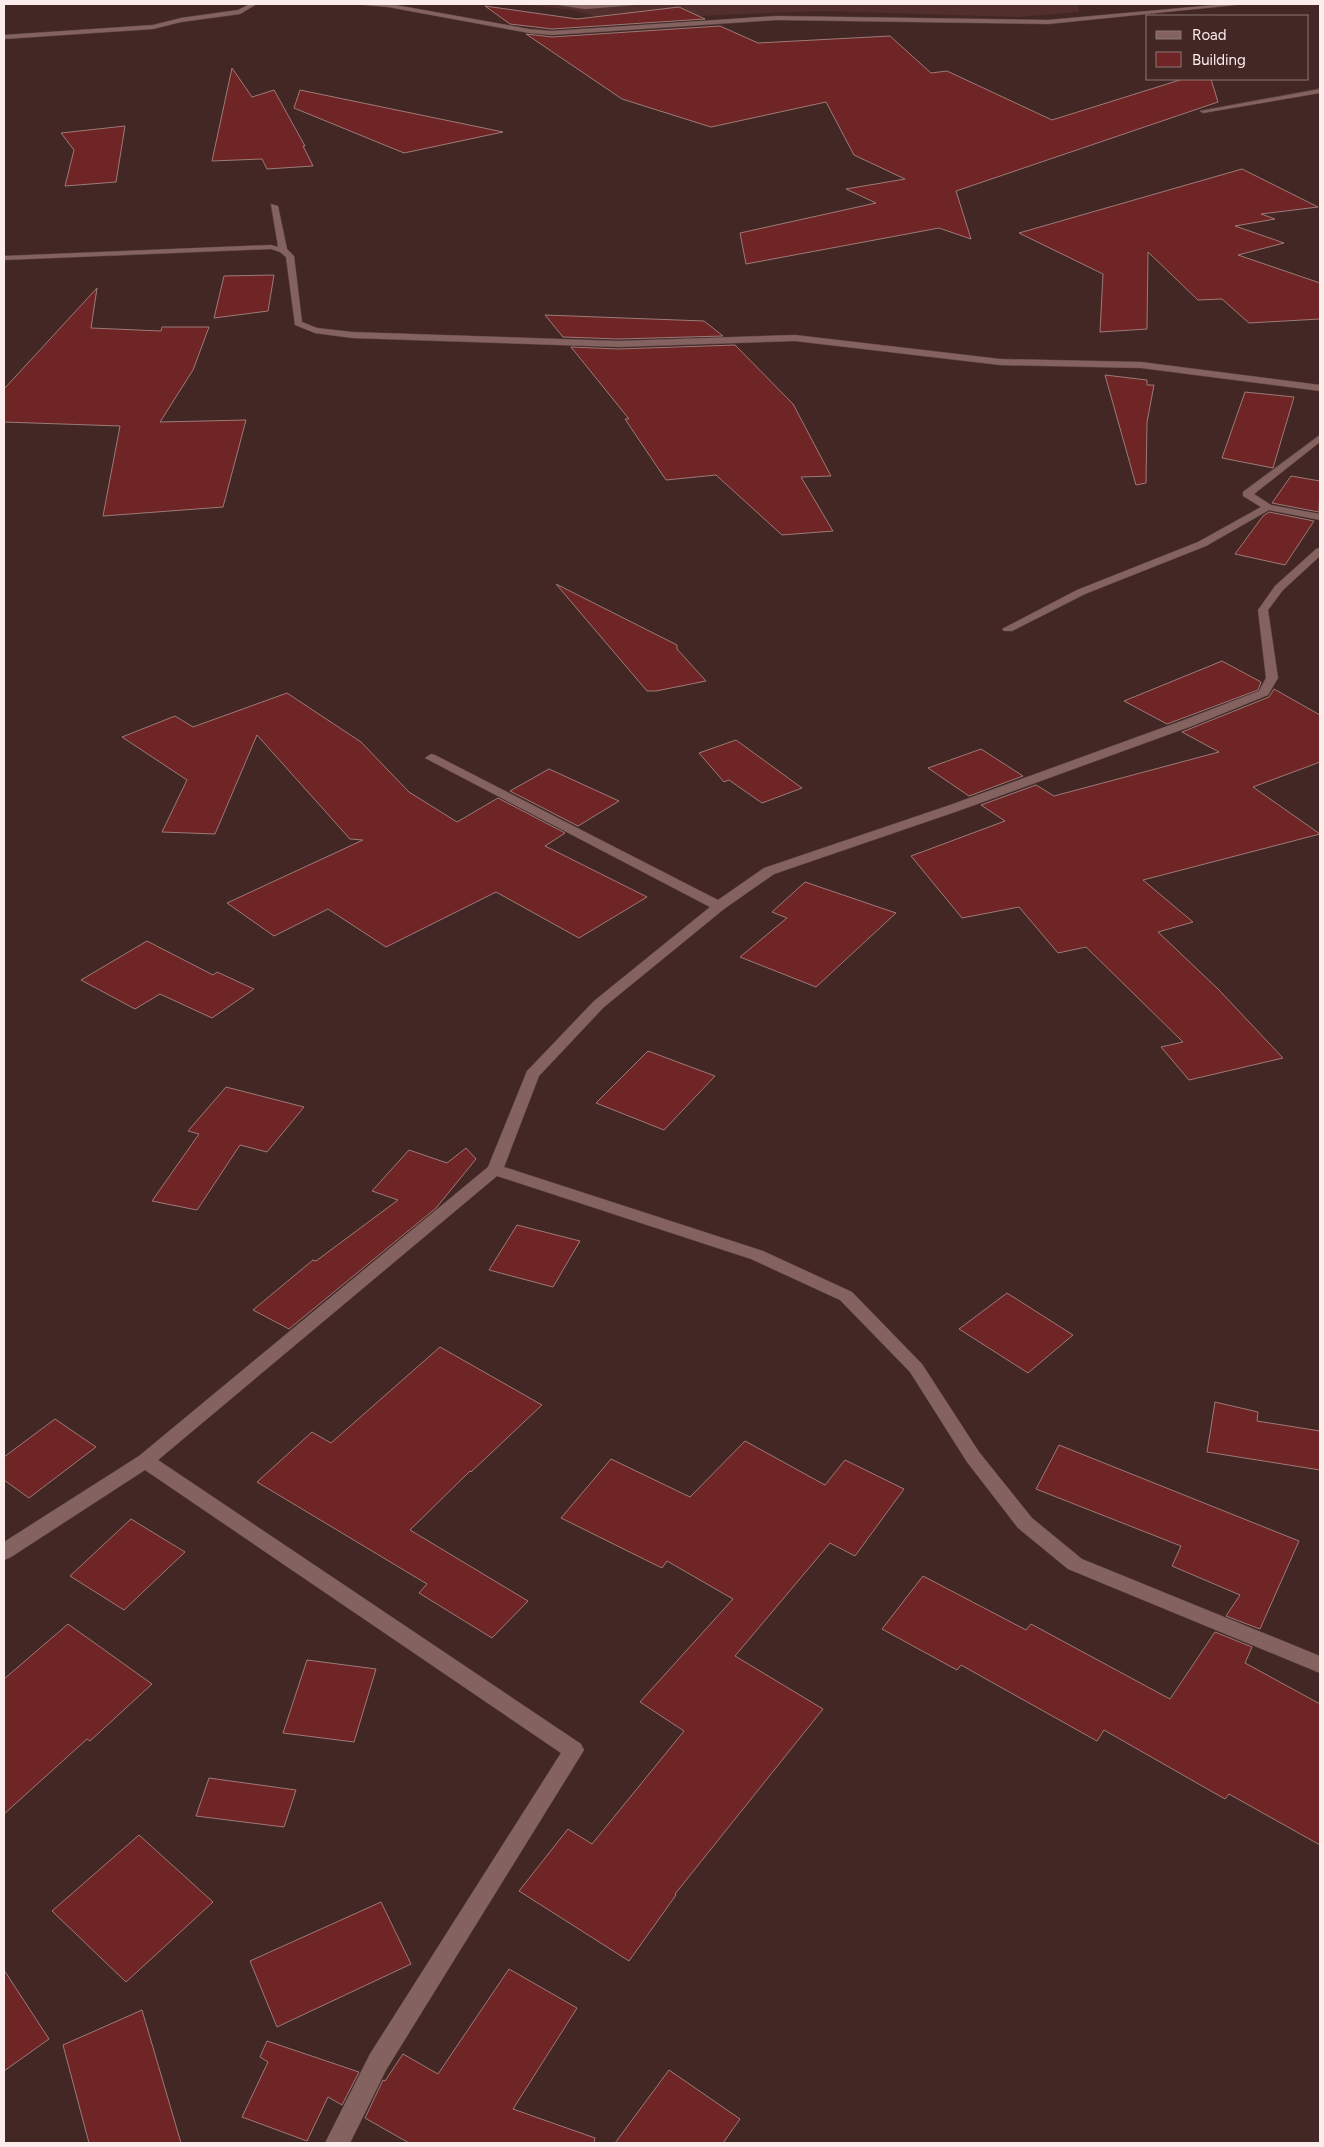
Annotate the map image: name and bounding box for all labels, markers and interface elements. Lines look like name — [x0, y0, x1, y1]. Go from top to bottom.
legend — [1146, 15, 1309, 80]
text: Road — [1192, 26, 1227, 44]
text: Building — [1192, 51, 1246, 69]

